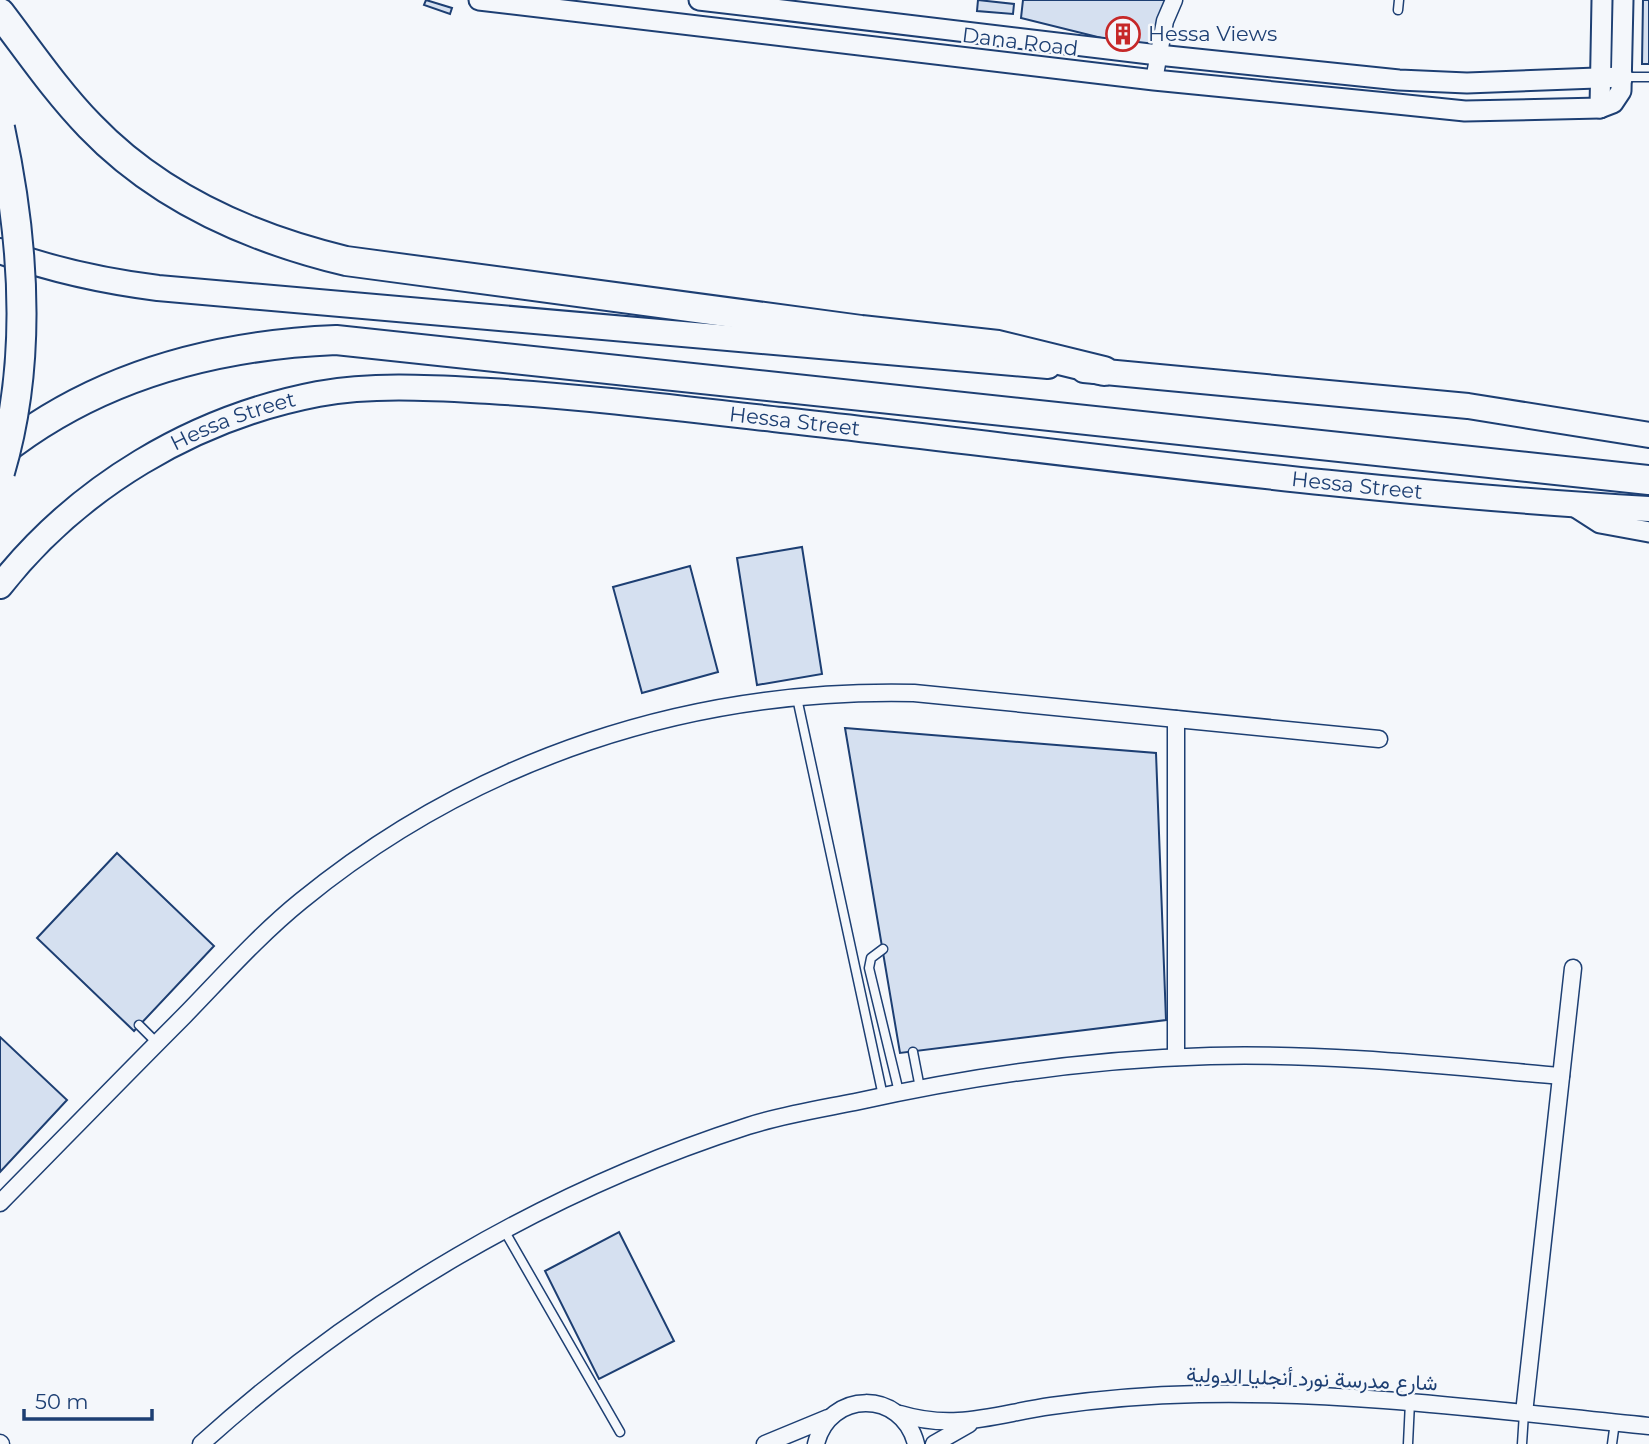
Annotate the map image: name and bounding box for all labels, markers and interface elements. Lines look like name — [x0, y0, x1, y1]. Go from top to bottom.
building icon: Hessa Views — [1104, 15, 1142, 53]
place label: Hessa Views — [1148, 21, 1277, 46]
street label: Dana Road — [961, 22, 1080, 61]
street label: Hessa Street — [166, 386, 298, 455]
street label: Hessa Street — [728, 401, 862, 441]
street label: Hessa Street — [1290, 466, 1424, 504]
street label: شارع مدرسة نورد أنجليا الدولية — [1186, 1362, 1438, 1397]
scale bar — [24, 1378, 152, 1422]
text: 50 m — [35, 1389, 89, 1414]

